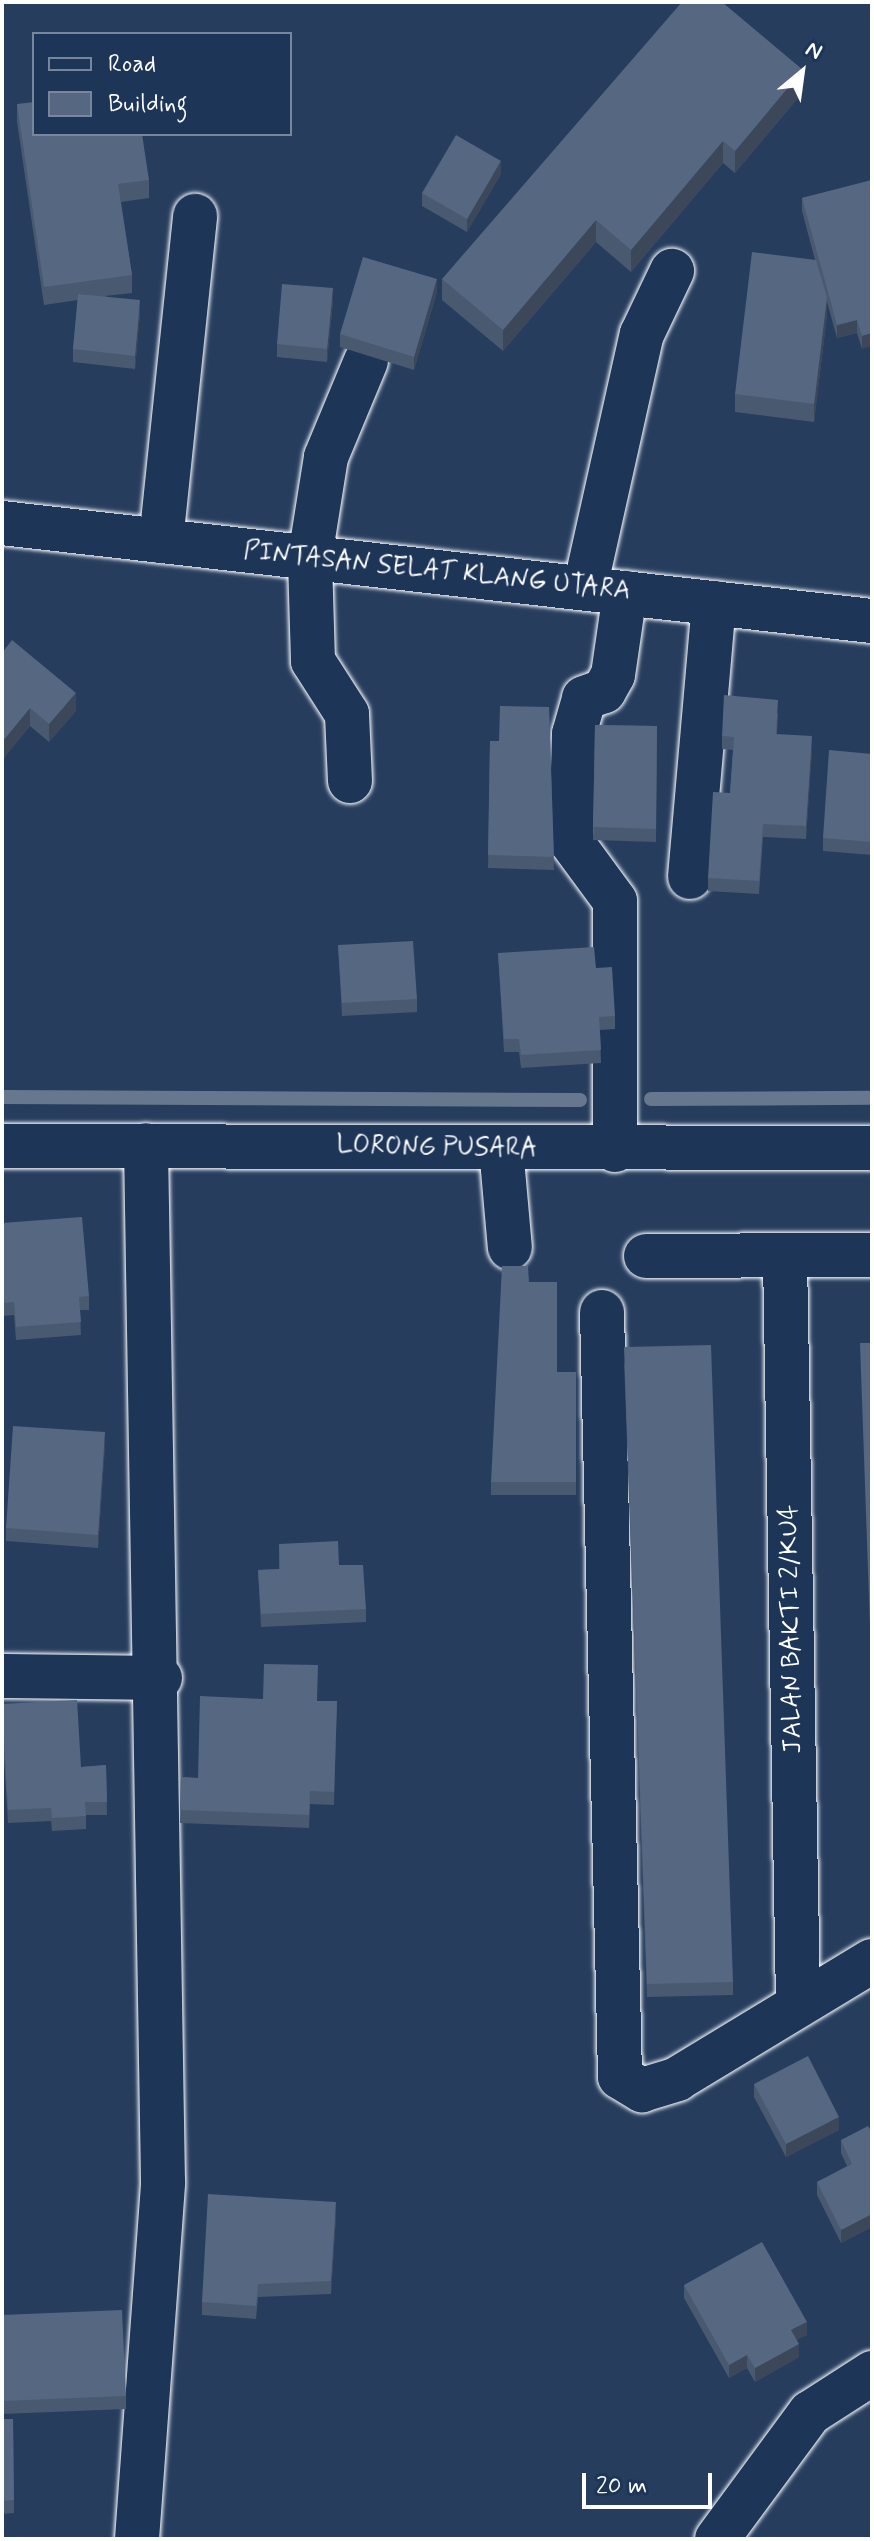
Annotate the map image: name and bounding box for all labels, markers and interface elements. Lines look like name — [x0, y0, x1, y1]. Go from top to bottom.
legend — [32, 32, 292, 136]
north arrow — [762, 32, 842, 112]
text: N — [800, 35, 827, 67]
text: Road — [108, 49, 156, 80]
text: Building — [108, 89, 188, 120]
street label: PINTASAN SELAT KLANG UTARA — [244, 536, 630, 608]
street label: LORONG PUSARA — [335, 1131, 539, 1165]
street label: JALAN BAKTI 2/KU4 — [774, 1503, 810, 1755]
scale bar — [586, 2457, 716, 2507]
text: 20 m — [596, 2471, 647, 2502]

